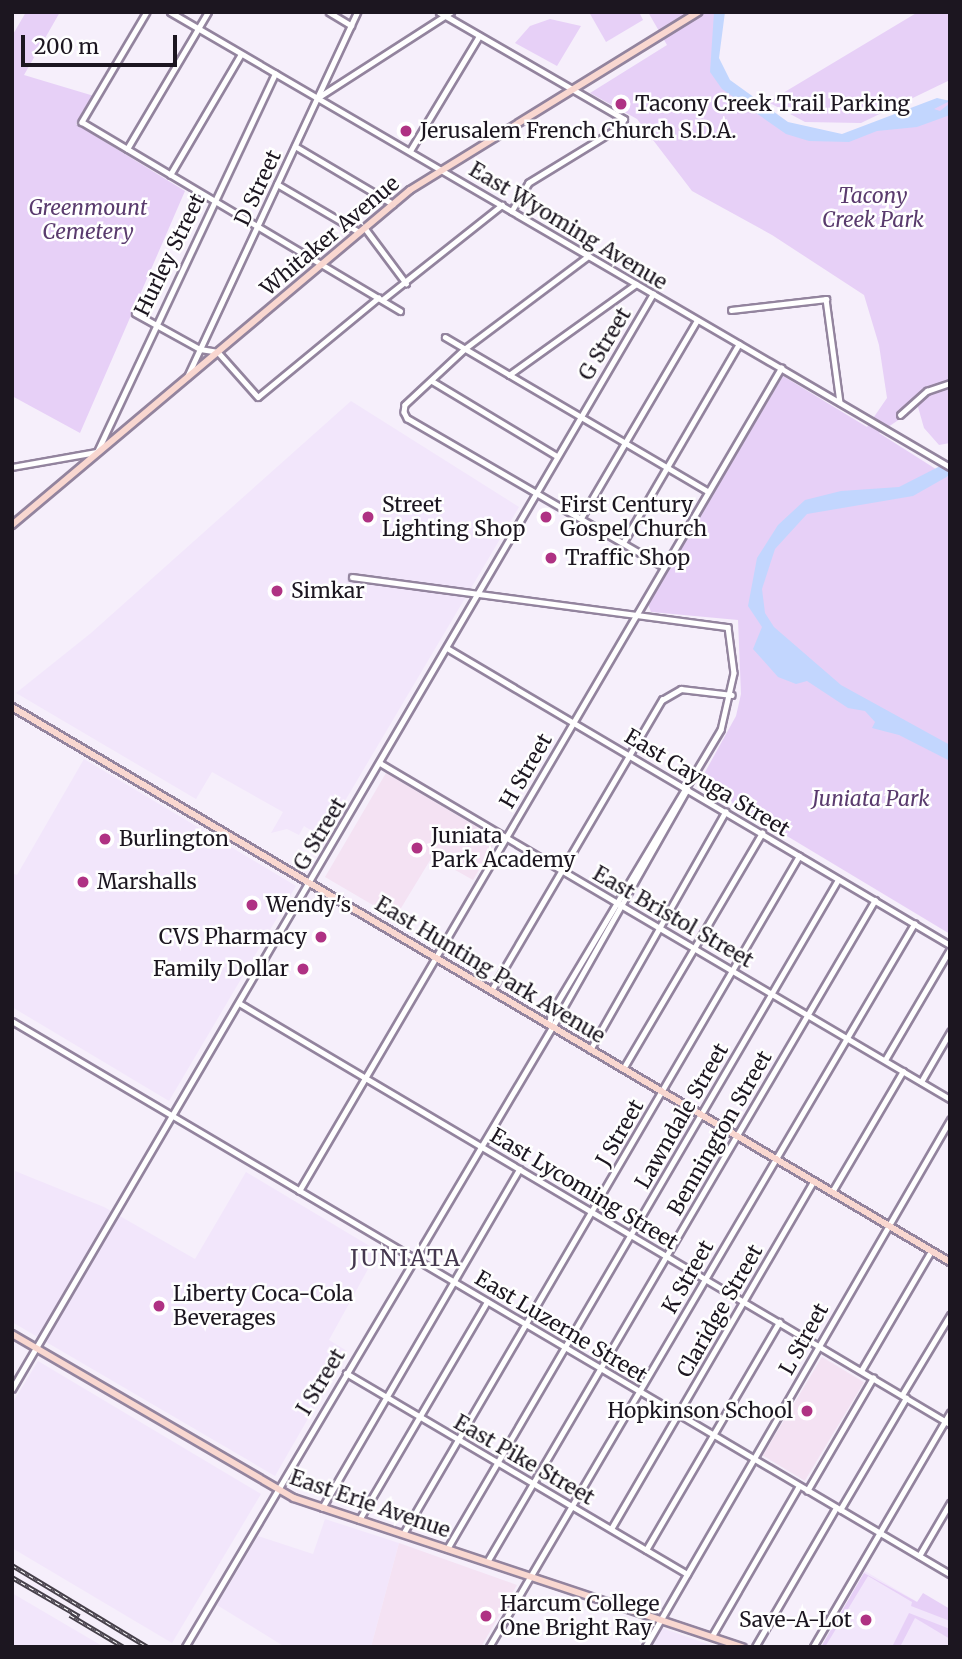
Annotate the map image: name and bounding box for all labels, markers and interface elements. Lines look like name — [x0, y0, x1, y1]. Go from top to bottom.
scale bar — [24, 21, 180, 65]
text: 200 m — [34, 33, 99, 60]
place label: Tacony Creek Trail Parking — [635, 91, 910, 117]
marker: Tacony Creek Trail Parking — [613, 96, 629, 112]
place label: Jerusalem French Church S.D.A. — [420, 118, 737, 144]
marker: Jerusalem French Church S.D.A. — [398, 123, 414, 139]
street label: D Street — [229, 146, 287, 230]
street label: East Wyoming Avenue — [465, 157, 671, 295]
street label: Whitaker Avenue — [256, 171, 404, 301]
park label: Tacony Creek Park — [822, 183, 924, 233]
street label: Hurley Street — [130, 190, 210, 320]
park label: Greenmount Cemetery — [29, 195, 147, 245]
street label: G Street — [574, 303, 636, 385]
place label: Street Lighting Shop — [382, 492, 525, 542]
place label: First Century Gospel Church — [560, 492, 707, 542]
marker: Street Lighting Shop — [360, 509, 376, 525]
marker: First Century Gospel Church — [538, 509, 554, 525]
place label: Traffic Shop — [565, 545, 690, 571]
marker: Traffic Shop — [543, 550, 559, 566]
place label: Simkar — [291, 578, 365, 604]
marker: Simkar — [269, 583, 285, 599]
street label: East Cayuga Street — [620, 724, 794, 842]
street label: H Street — [495, 729, 557, 813]
park label: Juniata Park — [812, 786, 930, 812]
street label: G Street — [289, 793, 351, 875]
place label: Juniata Park Academy — [431, 823, 575, 873]
place label: Burlington — [119, 826, 229, 852]
marker: Burlington — [97, 831, 113, 847]
marker: Juniata Park Academy — [409, 840, 425, 856]
street label: East Bristol Street — [588, 861, 758, 973]
place label: Marshalls — [97, 869, 197, 895]
marker: Marshalls — [75, 874, 91, 890]
street label: East Hunting Park Avenue — [370, 891, 610, 1049]
place label: Wendy's — [266, 892, 351, 918]
marker: Wendy's — [244, 897, 260, 913]
place label: CVS Pharmacy — [159, 924, 307, 950]
marker: CVS Pharmacy — [313, 929, 329, 945]
place label: Family Dollar — [153, 956, 289, 982]
marker: Family Dollar — [295, 961, 311, 977]
street label: Lawndale Street — [630, 1039, 734, 1193]
street label: Bennington Street — [663, 1046, 777, 1220]
street label: J Street — [591, 1095, 649, 1171]
street label: East Lycoming Street — [486, 1123, 682, 1255]
street label: K Street — [657, 1236, 719, 1318]
street label: Claridge Street — [672, 1240, 768, 1382]
district label: JUNIATA — [351, 1244, 461, 1272]
street label: East Luzerne Street — [470, 1266, 652, 1388]
place label: Liberty Coca-Cola Beverages — [173, 1281, 353, 1331]
marker: Liberty Coca-Cola Beverages — [151, 1298, 167, 1314]
street label: L Street — [774, 1299, 834, 1379]
street label: I Street — [291, 1344, 351, 1420]
place label: Hopkinson School — [608, 1398, 793, 1424]
marker: Hopkinson School — [799, 1403, 815, 1419]
street label: East Pike Street — [449, 1410, 599, 1510]
street label: East Erie Avenue — [286, 1465, 454, 1543]
place label: Harcum College One Bright Ray — [500, 1591, 659, 1641]
place label: Save-A-Lot — [739, 1607, 852, 1633]
marker: Harcum College One Bright Ray — [478, 1608, 494, 1624]
marker: Save-A-Lot — [858, 1612, 874, 1628]

